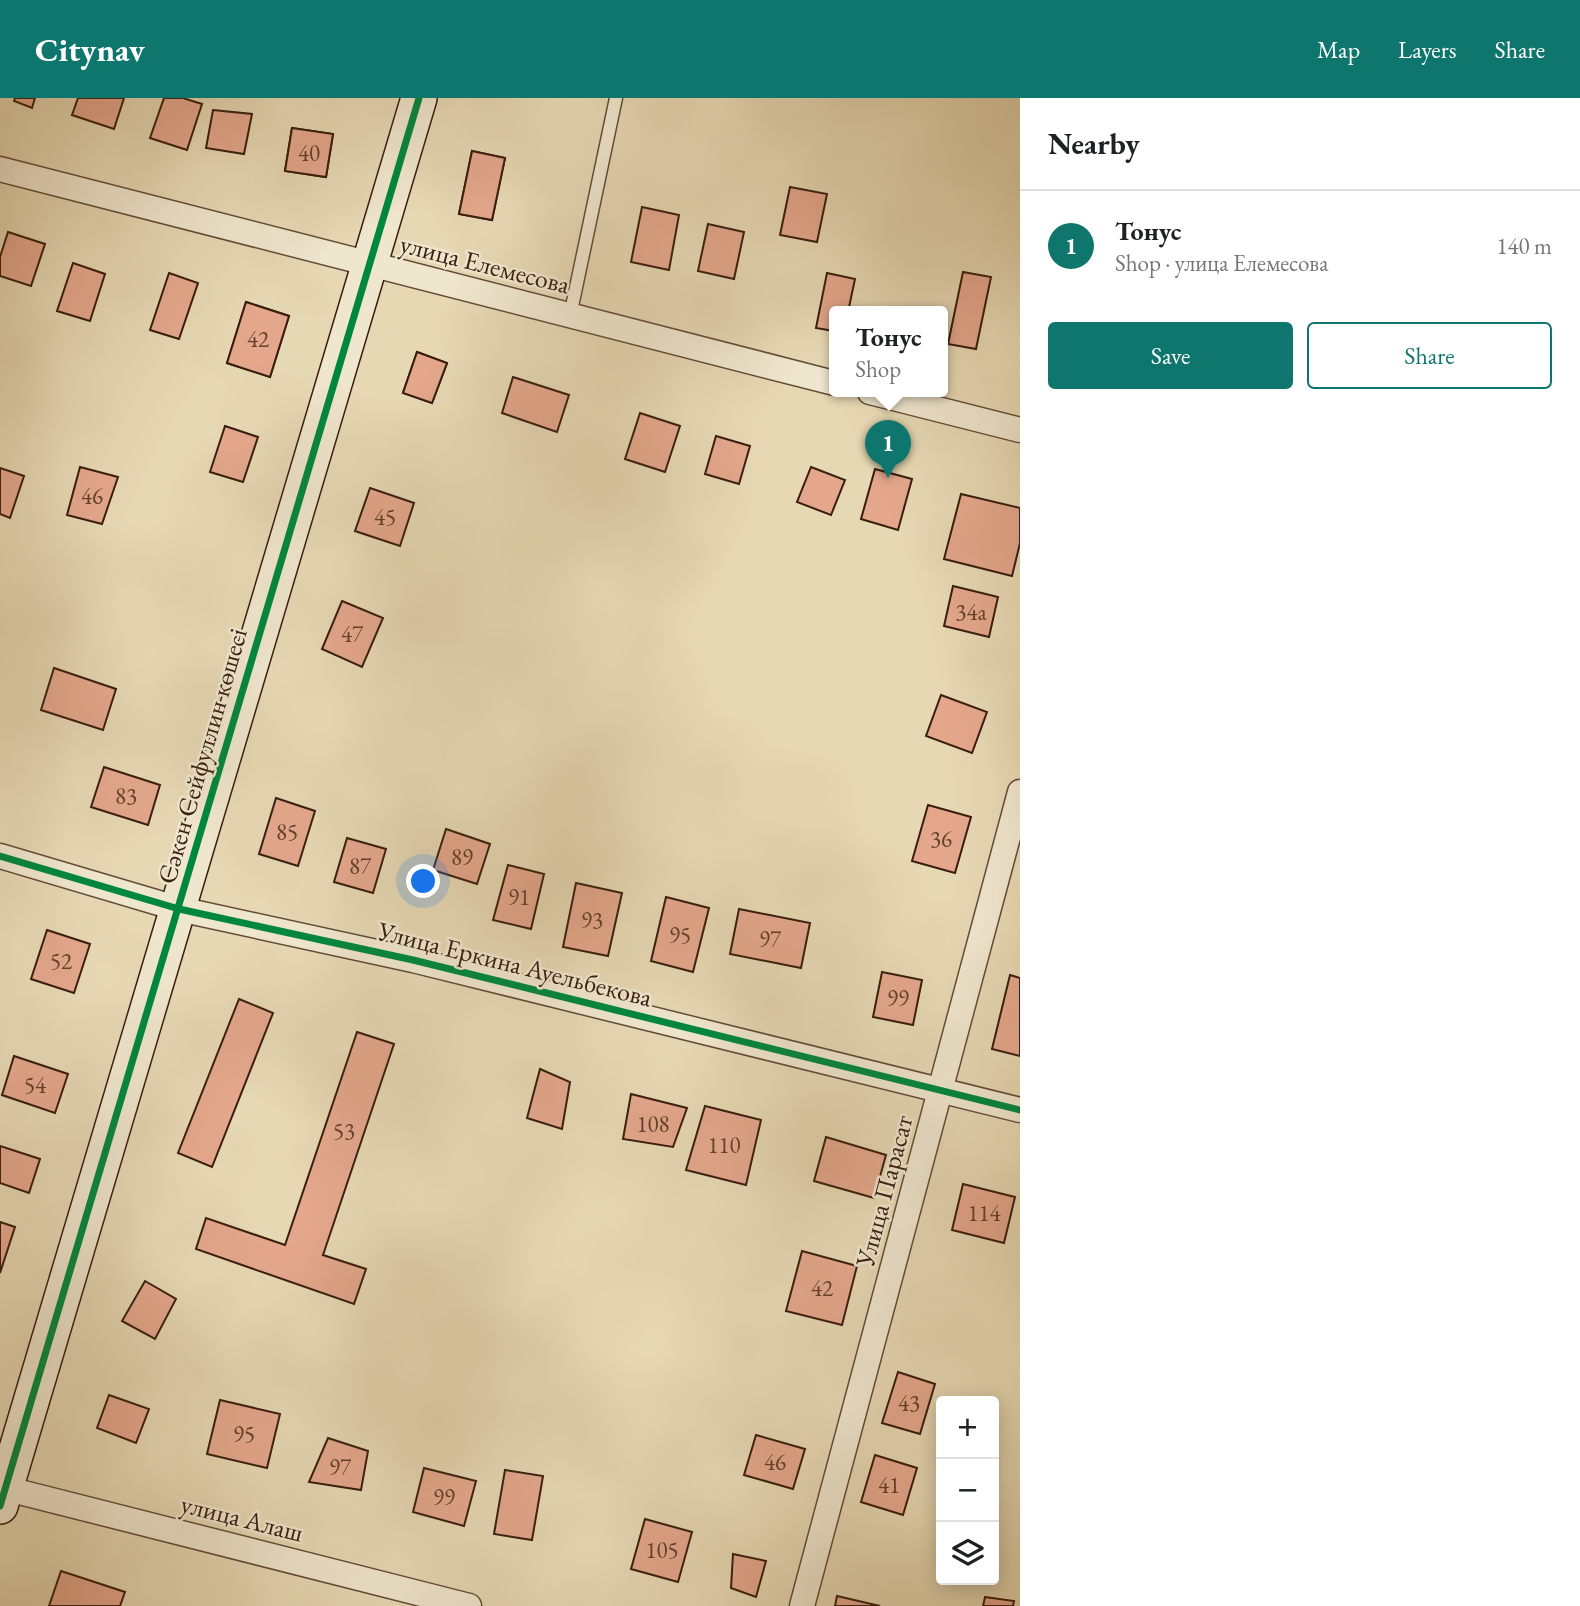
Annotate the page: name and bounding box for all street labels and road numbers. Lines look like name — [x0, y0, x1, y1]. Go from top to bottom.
street label: улица Елемесова — [397, 226, 574, 302]
street label: Сәкен Сейфуллин көшесі — [149, 624, 255, 888]
street label: Улица Еркина Ауельбекова — [373, 913, 656, 1015]
street label: Улица Парасат — [847, 1111, 921, 1272]
street label: улица Алаш — [177, 1486, 307, 1550]

